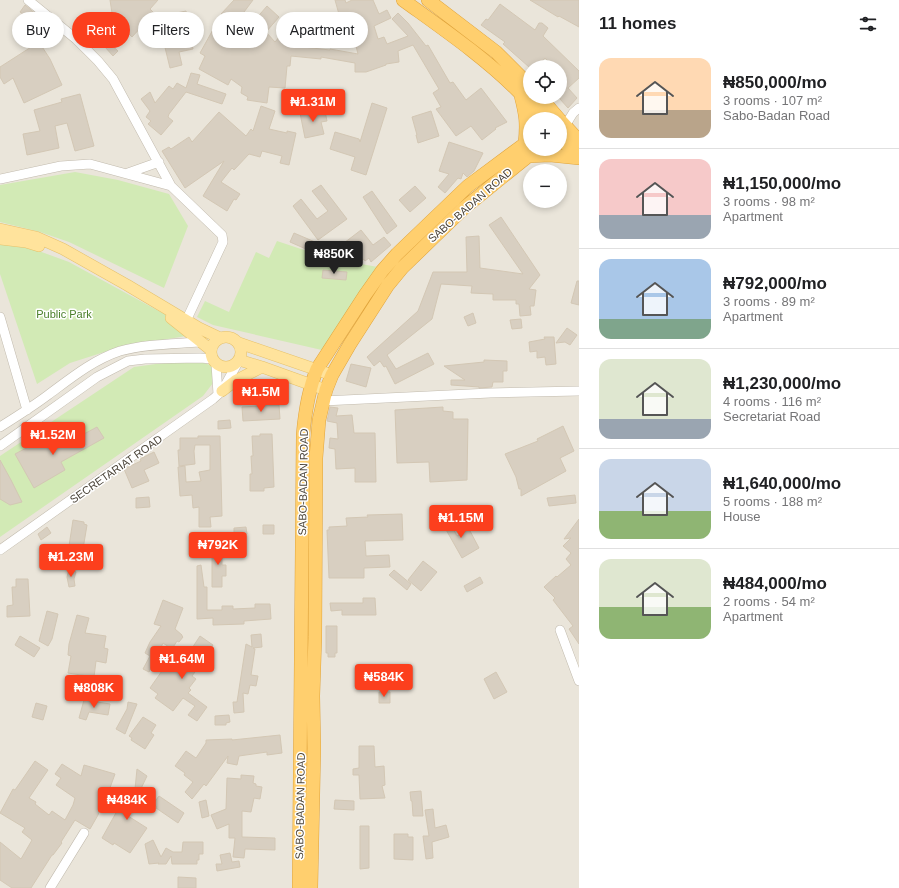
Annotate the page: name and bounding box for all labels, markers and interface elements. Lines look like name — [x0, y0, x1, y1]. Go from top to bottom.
chip: Buy — [12, 12, 64, 48]
chip: Rent — [72, 12, 130, 48]
chip: Filters — [138, 12, 204, 48]
chip: New — [212, 12, 268, 48]
chip: Apartment — [276, 12, 368, 48]
icon: filters — [857, 13, 879, 35]
text: 11 homes — [599, 14, 677, 33]
map controls — [523, 60, 567, 208]
button: locate — [523, 60, 567, 104]
text: ₦850,000/mo — [723, 73, 827, 92]
icon: home — [631, 74, 679, 122]
pin: ₦1.31M — [280, 89, 346, 123]
text: 3 rooms · 107 m² — [723, 93, 822, 108]
text: ₦1.31M — [290, 94, 336, 109]
text: Sabo-Badan Road — [723, 108, 830, 123]
button: + — [523, 112, 567, 156]
button: − — [523, 164, 567, 208]
street label: SABO-BADAN ROAD — [426, 165, 514, 245]
text: ₦1,150,000/mo — [723, 174, 841, 193]
icon: home — [631, 175, 679, 223]
text: 3 rooms · 98 m² — [723, 194, 815, 209]
text: Apartment — [723, 209, 783, 224]
pin: ₦850K — [306, 241, 362, 275]
text: ₦850K — [314, 246, 354, 261]
text: ₦792,000/mo — [723, 274, 827, 293]
icon: home — [631, 275, 679, 323]
text: 3 rooms · 89 m² — [723, 294, 815, 309]
park label: Public Park — [36, 308, 92, 320]
text: Apartment — [723, 309, 783, 324]
text: ₦1,230,000/mo — [723, 374, 841, 393]
icon: home — [631, 375, 679, 423]
pin: ₦1.5M — [233, 379, 289, 413]
text: ₦1.5M — [242, 384, 280, 399]
text: 4 rooms · 116 m² — [723, 394, 821, 409]
text: Secretariat Road — [723, 409, 821, 424]
pin: ₦1.52M — [20, 422, 86, 456]
text: ₦1.52M — [30, 427, 76, 442]
street label: SABO-BADAN ROAD — [296, 428, 310, 536]
street label: SECRETARIAT ROAD — [67, 433, 165, 505]
text: ₦1,640,000/mo — [723, 474, 841, 493]
icon: home — [631, 475, 679, 523]
text: 5 rooms · 188 m² — [723, 494, 822, 509]
pin: ₦1.15M — [428, 505, 494, 539]
text: House — [723, 509, 761, 524]
text: ₦1.15M — [438, 510, 484, 525]
pin: ₦792K — [190, 532, 246, 566]
text: ₦792K — [198, 537, 238, 552]
pin: ₦1.23M — [38, 544, 104, 578]
text: ₦1.23M — [48, 549, 94, 564]
text: ₦484,000/mo — [723, 574, 827, 593]
icon: home — [631, 575, 679, 623]
text: 2 rooms · 54 m² — [723, 594, 815, 609]
text: Apartment — [723, 609, 783, 624]
pin: ₦1.64M — [149, 646, 215, 680]
text: ₦1.64M — [159, 651, 205, 666]
pin: ₦584K — [356, 664, 412, 698]
text: ₦584K — [364, 669, 404, 684]
pin: ₦808K — [66, 675, 122, 709]
text: ₦808K — [74, 680, 114, 695]
street label: SABO-BADAN ROAD — [293, 752, 307, 860]
pin: ₦484K — [99, 787, 155, 821]
text: ₦484K — [107, 792, 147, 807]

